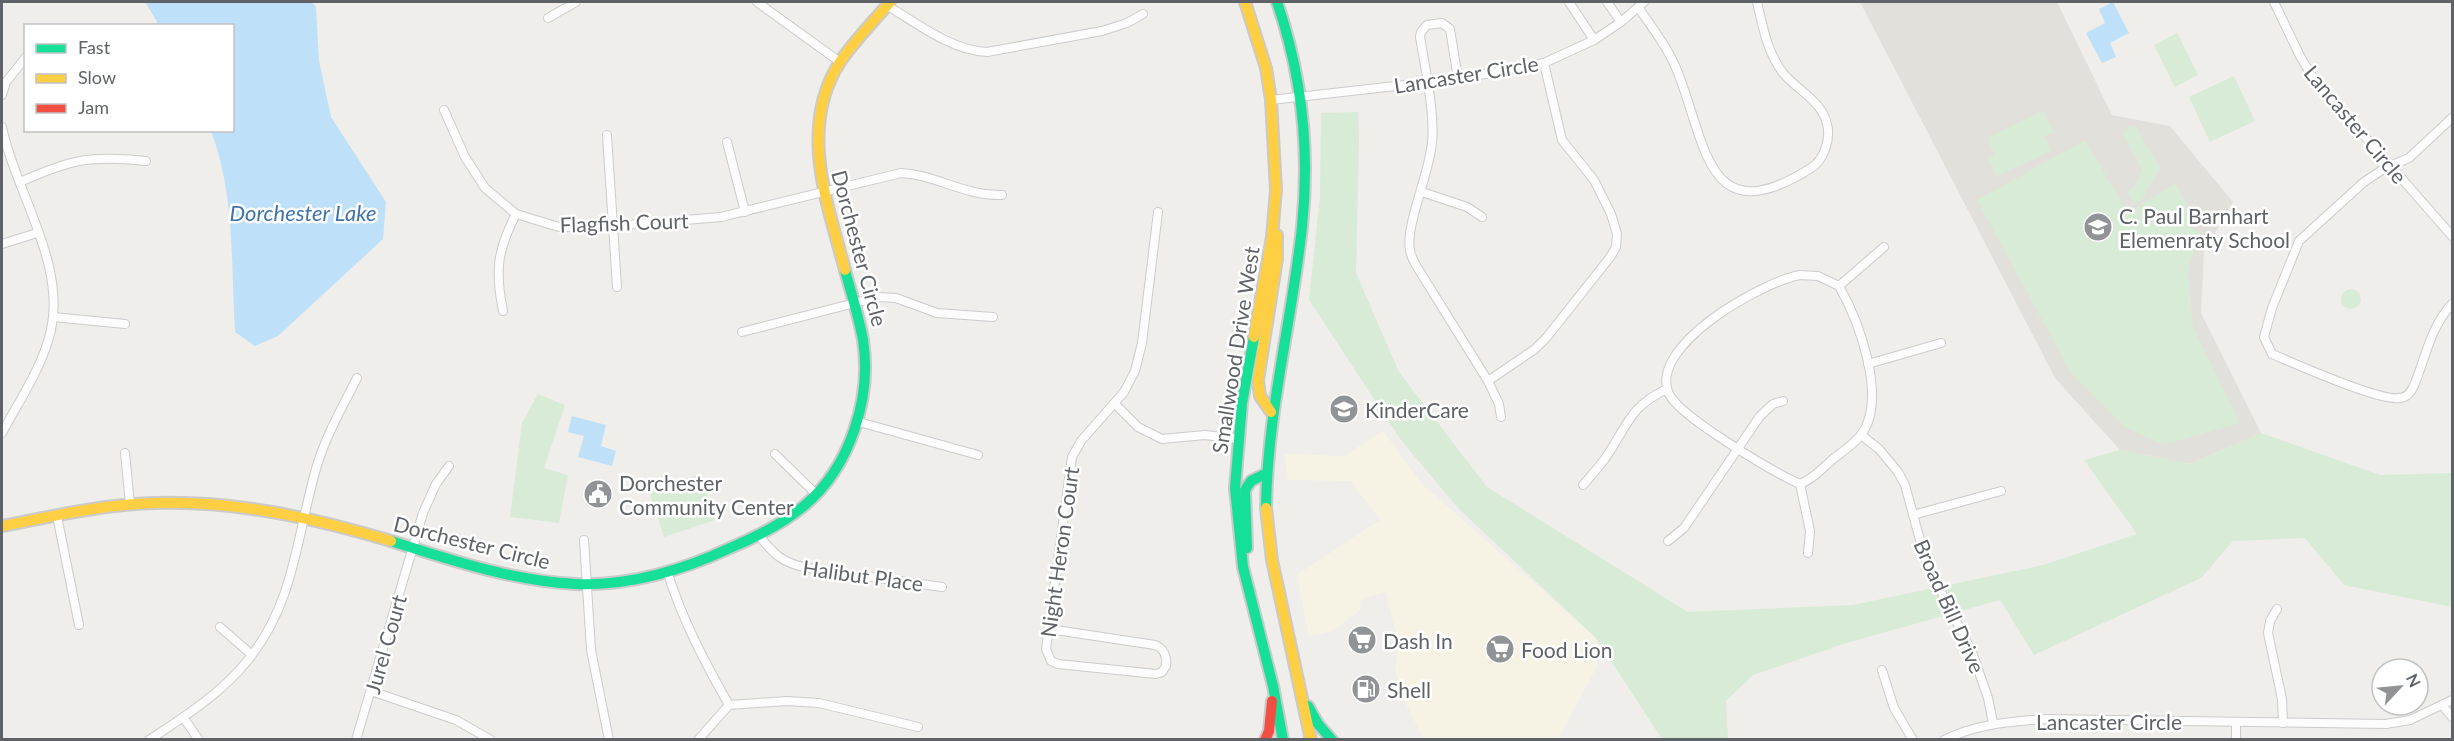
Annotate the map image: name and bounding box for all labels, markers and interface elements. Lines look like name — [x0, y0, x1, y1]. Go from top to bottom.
legend — [24, 24, 234, 132]
text: Fast — [78, 36, 111, 58]
street label: Lancaster Circle — [1392, 50, 1540, 98]
street label: Lancaster Circle — [2300, 60, 2412, 188]
text: Slow — [78, 66, 116, 88]
text: Jam — [78, 96, 109, 118]
street label: Dorchester Circle — [827, 167, 893, 329]
water label: Dorchester Lake — [229, 199, 377, 226]
place label: C. Paul Barnhart Elemenraty School — [2119, 203, 2290, 252]
street label: Flagfish Court — [559, 207, 689, 237]
school or university icon: C. Paul Barnhart Elemenraty School — [2082, 211, 2114, 243]
street label: Smallwood Drive West — [1206, 244, 1264, 455]
school or university icon: KinderCare — [1328, 393, 1360, 425]
place label: KinderCare — [1365, 397, 1469, 422]
street label: Night Heron Court — [1035, 465, 1083, 639]
place label: Dorchester Community Center — [619, 470, 794, 519]
public building icon: Dorchester Community Center — [582, 478, 614, 510]
street label: Dorchester Circle — [391, 510, 553, 574]
street label: Broad Bill Drive — [1909, 535, 1991, 677]
street label: Halibut Place — [801, 554, 925, 596]
street label: Jurel Court — [359, 591, 411, 696]
supermarket icon: Dash In — [1346, 624, 1378, 656]
place label: Dash In — [1383, 628, 1453, 653]
supermarket icon: Food Lion — [1484, 633, 1516, 665]
place label: Food Lion — [1521, 637, 1612, 662]
north arrow — [2370, 657, 2430, 717]
text: N — [2403, 671, 2425, 690]
fuel station icon: Shell — [1350, 673, 1382, 705]
place label: Shell — [1387, 677, 1431, 702]
street label: Lancaster Circle — [2036, 709, 2182, 734]

